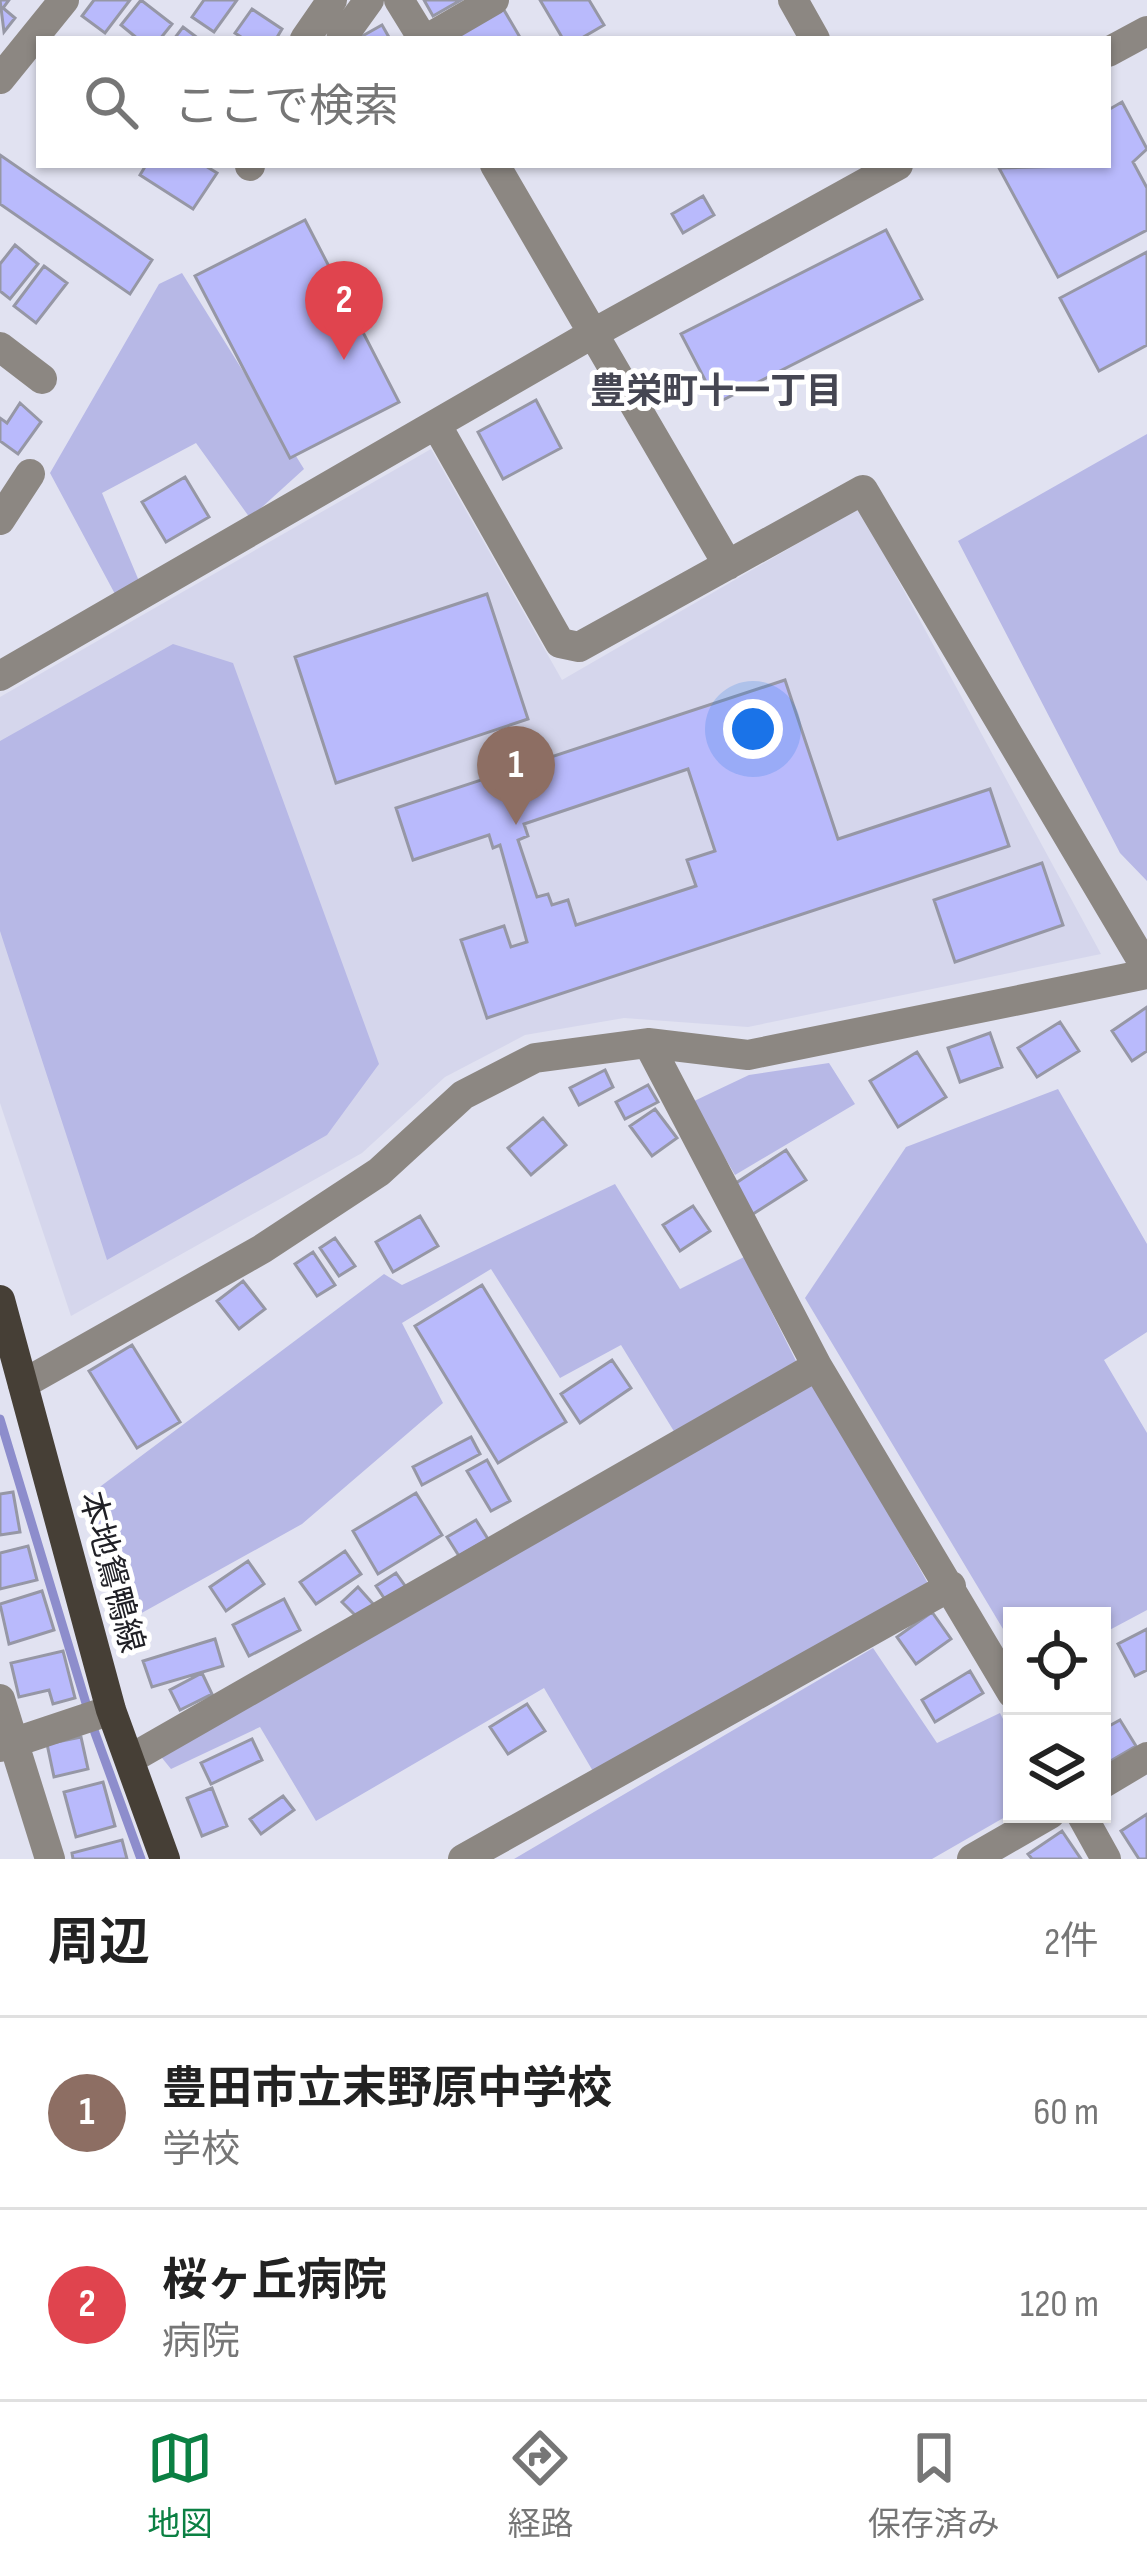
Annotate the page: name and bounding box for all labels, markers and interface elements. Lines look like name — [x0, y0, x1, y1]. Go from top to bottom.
search box — [36, 36, 1111, 168]
icon: search — [78, 69, 144, 135]
text: ここで検索 — [174, 80, 399, 135]
pin: 2 — [305, 261, 383, 360]
district label: 豊栄町十一丁目 — [590, 371, 842, 414]
your location — [723, 699, 783, 759]
pin: 1 — [477, 726, 555, 825]
street label: 本地鴛鴨線 — [70, 1487, 152, 1657]
map controls — [1003, 1607, 1111, 1823]
button: locate — [1003, 1607, 1111, 1715]
button: layers — [1003, 1715, 1111, 1823]
text: 周辺 — [48, 1913, 150, 1974]
text: 2件 — [1044, 1919, 1099, 1966]
text: 豊田市立末野原中学校 — [162, 2062, 612, 2117]
text: 1 — [79, 2089, 95, 2136]
text: 60 m — [1033, 2089, 1099, 2136]
text: 学校 — [162, 2127, 240, 2174]
text: 桜ヶ丘病院 — [162, 2254, 387, 2309]
text: 2 — [78, 2281, 96, 2328]
text: 120 m — [1020, 2281, 1099, 2328]
text: 病院 — [162, 2319, 240, 2366]
tab: 地図 — [147, 2425, 213, 2545]
tab: 経路 — [507, 2425, 573, 2545]
tab: 保存済み — [868, 2425, 1000, 2545]

